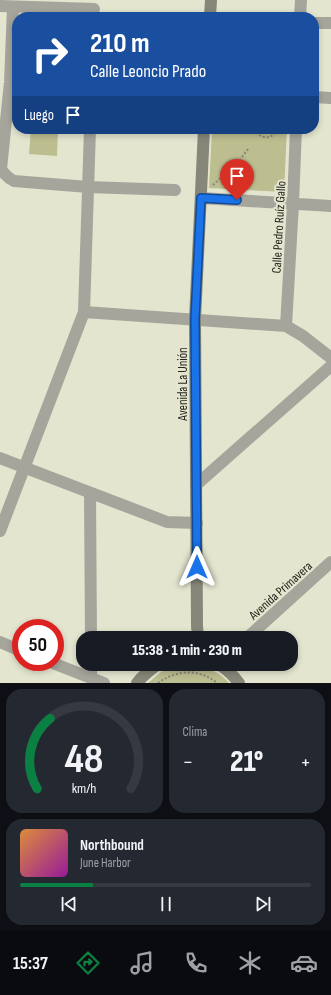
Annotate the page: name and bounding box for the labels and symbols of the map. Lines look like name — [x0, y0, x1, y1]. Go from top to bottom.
pin — [220, 159, 254, 200]
street label: Calle Pedro Ruíz Gallo — [269, 180, 289, 274]
street label: Avenida La Unión — [175, 347, 191, 422]
position arrow — [176, 546, 218, 588]
street label: Avenida Primavera — [245, 558, 316, 624]
speed limit sign: 50 — [12, 619, 64, 671]

